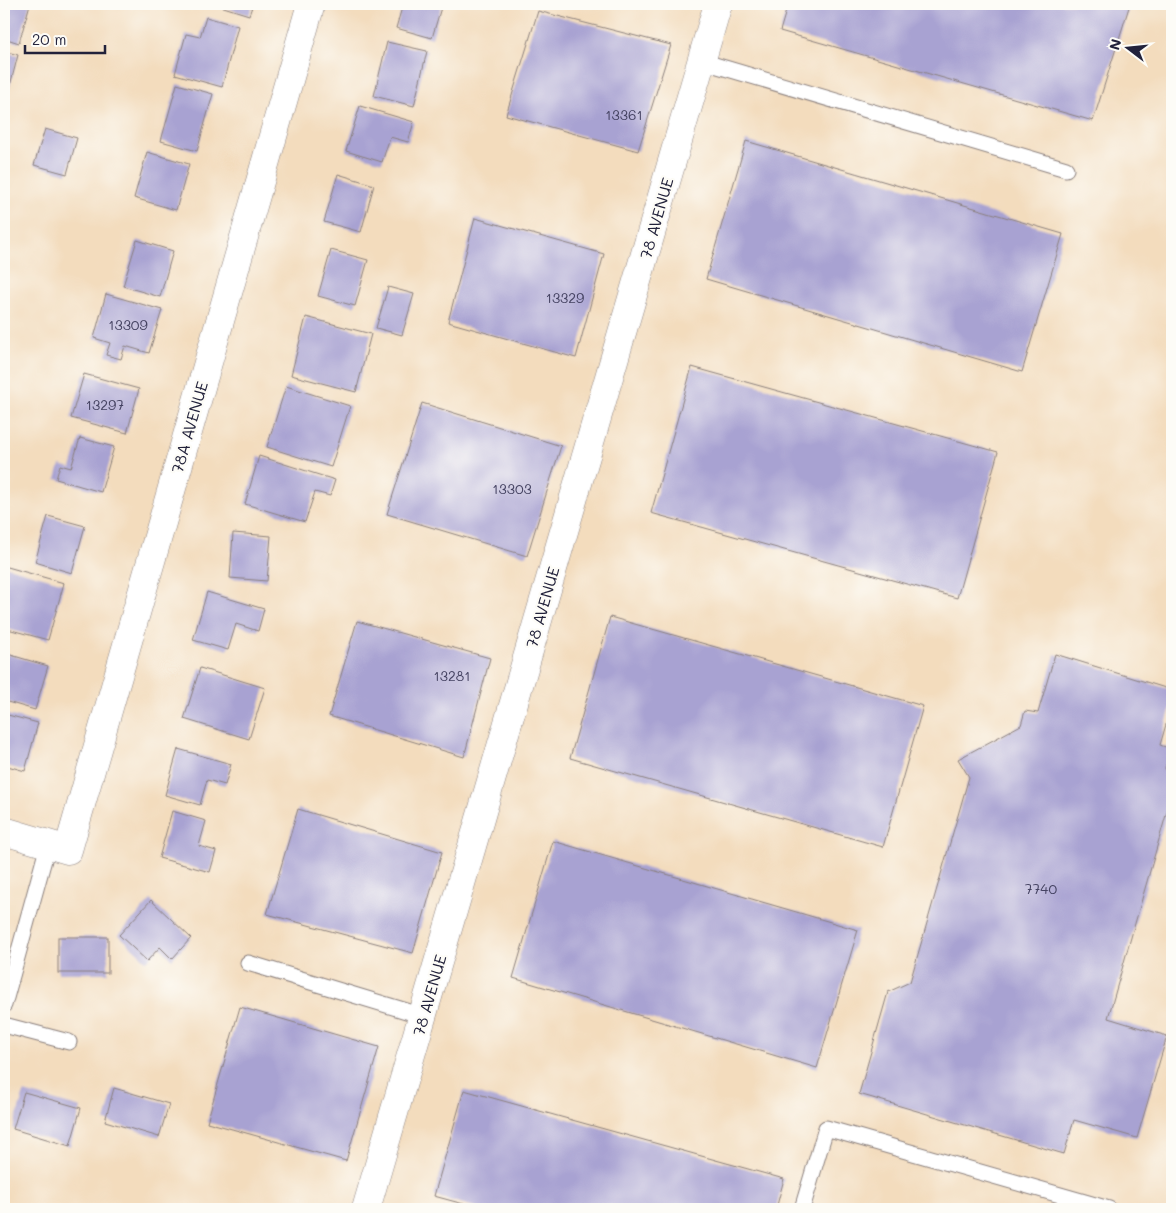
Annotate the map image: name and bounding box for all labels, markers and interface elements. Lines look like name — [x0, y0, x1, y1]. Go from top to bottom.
scale bar — [25, 22, 105, 54]
north arrow — [1104, 22, 1154, 72]
text: 20 m — [32, 29, 66, 49]
text: N — [1104, 37, 1126, 52]
house number: 13361 — [605, 105, 643, 124]
street label: 78 AVENUE — [634, 175, 678, 261]
house number: 13329 — [546, 288, 584, 307]
house number: 13309 — [108, 315, 148, 334]
street label: 78A AVENUE — [166, 379, 212, 475]
house number: 13297 — [86, 395, 124, 414]
house number: 13303 — [492, 479, 532, 498]
street label: 78 AVENUE — [520, 564, 564, 650]
house number: 13281 — [434, 666, 471, 685]
house number: 7740 — [1025, 879, 1058, 898]
street label: 78 AVENUE — [407, 952, 451, 1038]

